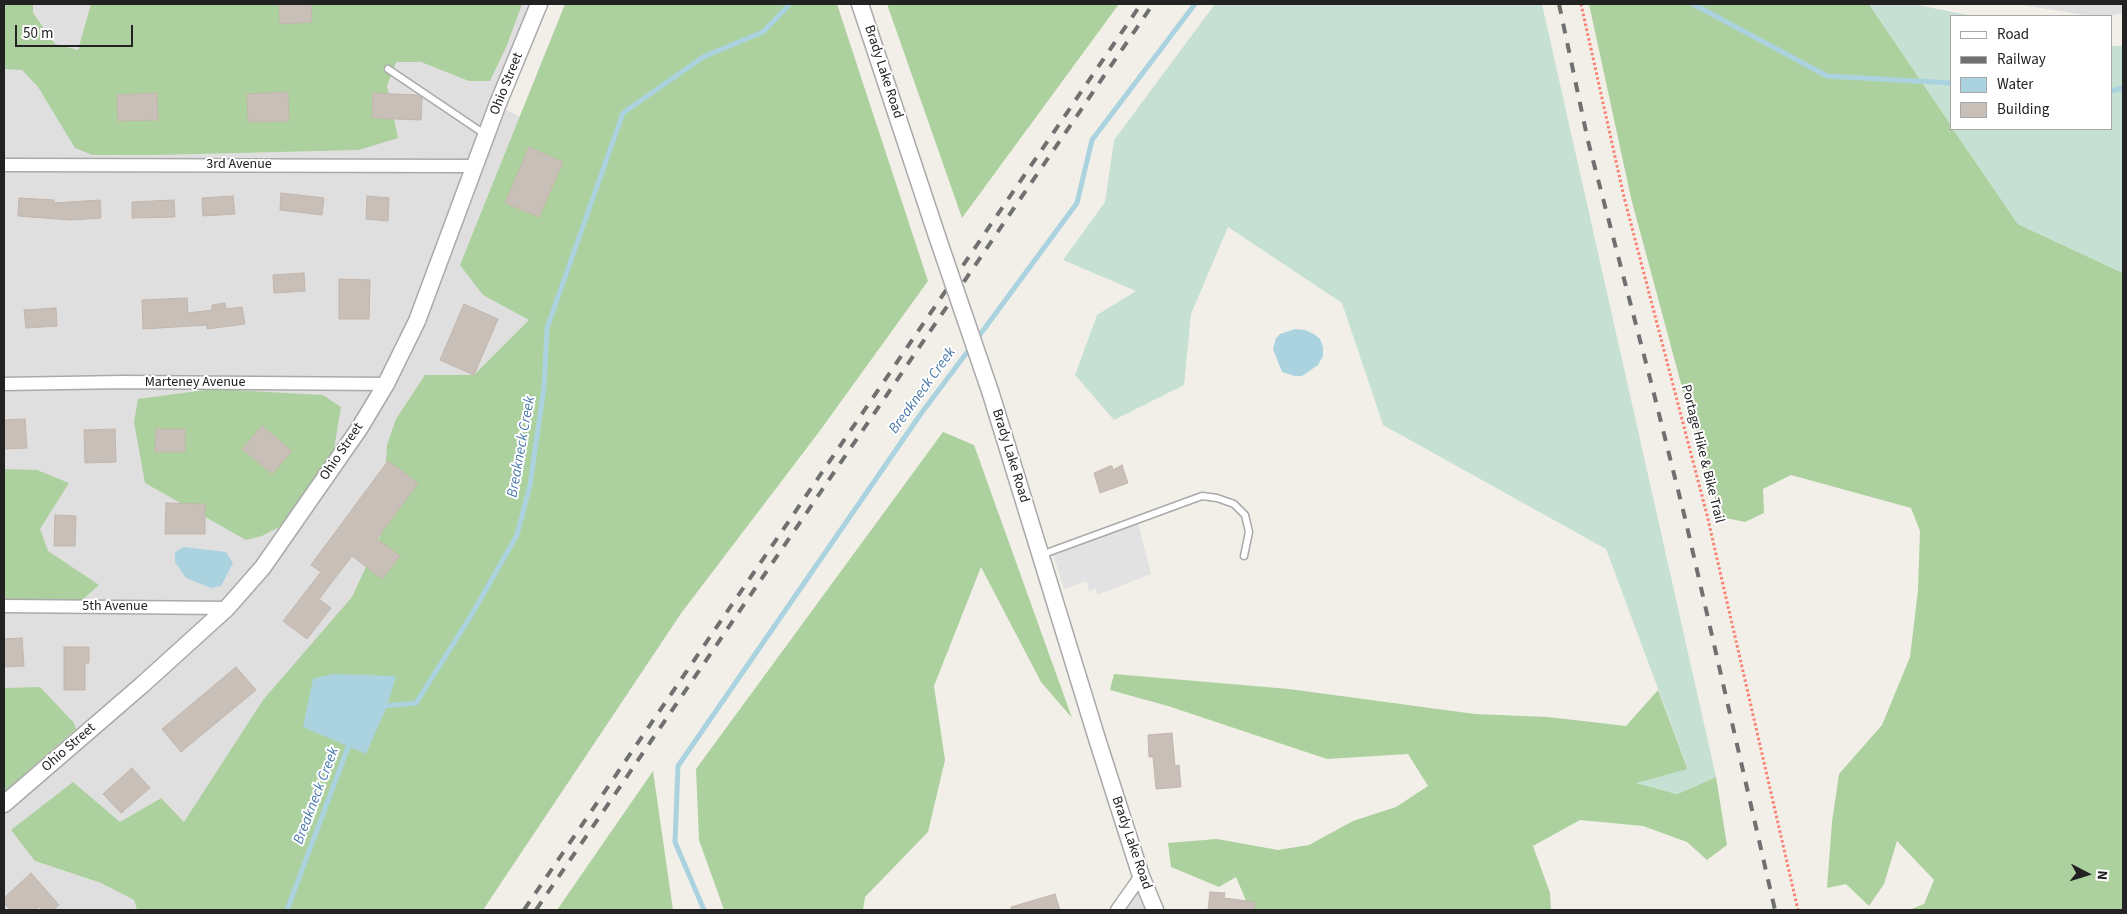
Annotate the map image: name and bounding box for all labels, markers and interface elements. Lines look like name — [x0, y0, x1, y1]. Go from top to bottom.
scale bar — [18, 15, 135, 47]
legend — [1950, 15, 2112, 130]
text: 50 m — [23, 23, 53, 44]
street label: Brady Lake Road — [860, 23, 906, 121]
text: Road — [1997, 24, 2029, 45]
text: Railway — [1997, 49, 2046, 70]
street label: Ohio Street — [487, 50, 527, 118]
text: Water — [1997, 74, 2033, 95]
text: Building — [1997, 99, 2049, 120]
street label: 3rd Avenue — [206, 157, 272, 173]
water label: Breakneck Creek — [886, 344, 960, 438]
street label: Marteney Avenue — [145, 375, 245, 391]
street label: Portage Hike & Bike Trail — [1677, 383, 1727, 525]
water label: Breakneck Creek — [504, 395, 540, 499]
street label: Brady Lake Road — [988, 407, 1032, 505]
street label: Ohio Street — [317, 420, 367, 484]
street label: 5th Avenue — [82, 599, 148, 615]
street label: Ohio Street — [39, 720, 99, 776]
water label: Breakneck Creek — [290, 745, 344, 847]
street label: Brady Lake Road — [1107, 794, 1155, 892]
north arrow — [2062, 849, 2112, 899]
text: N — [2092, 870, 2112, 881]

